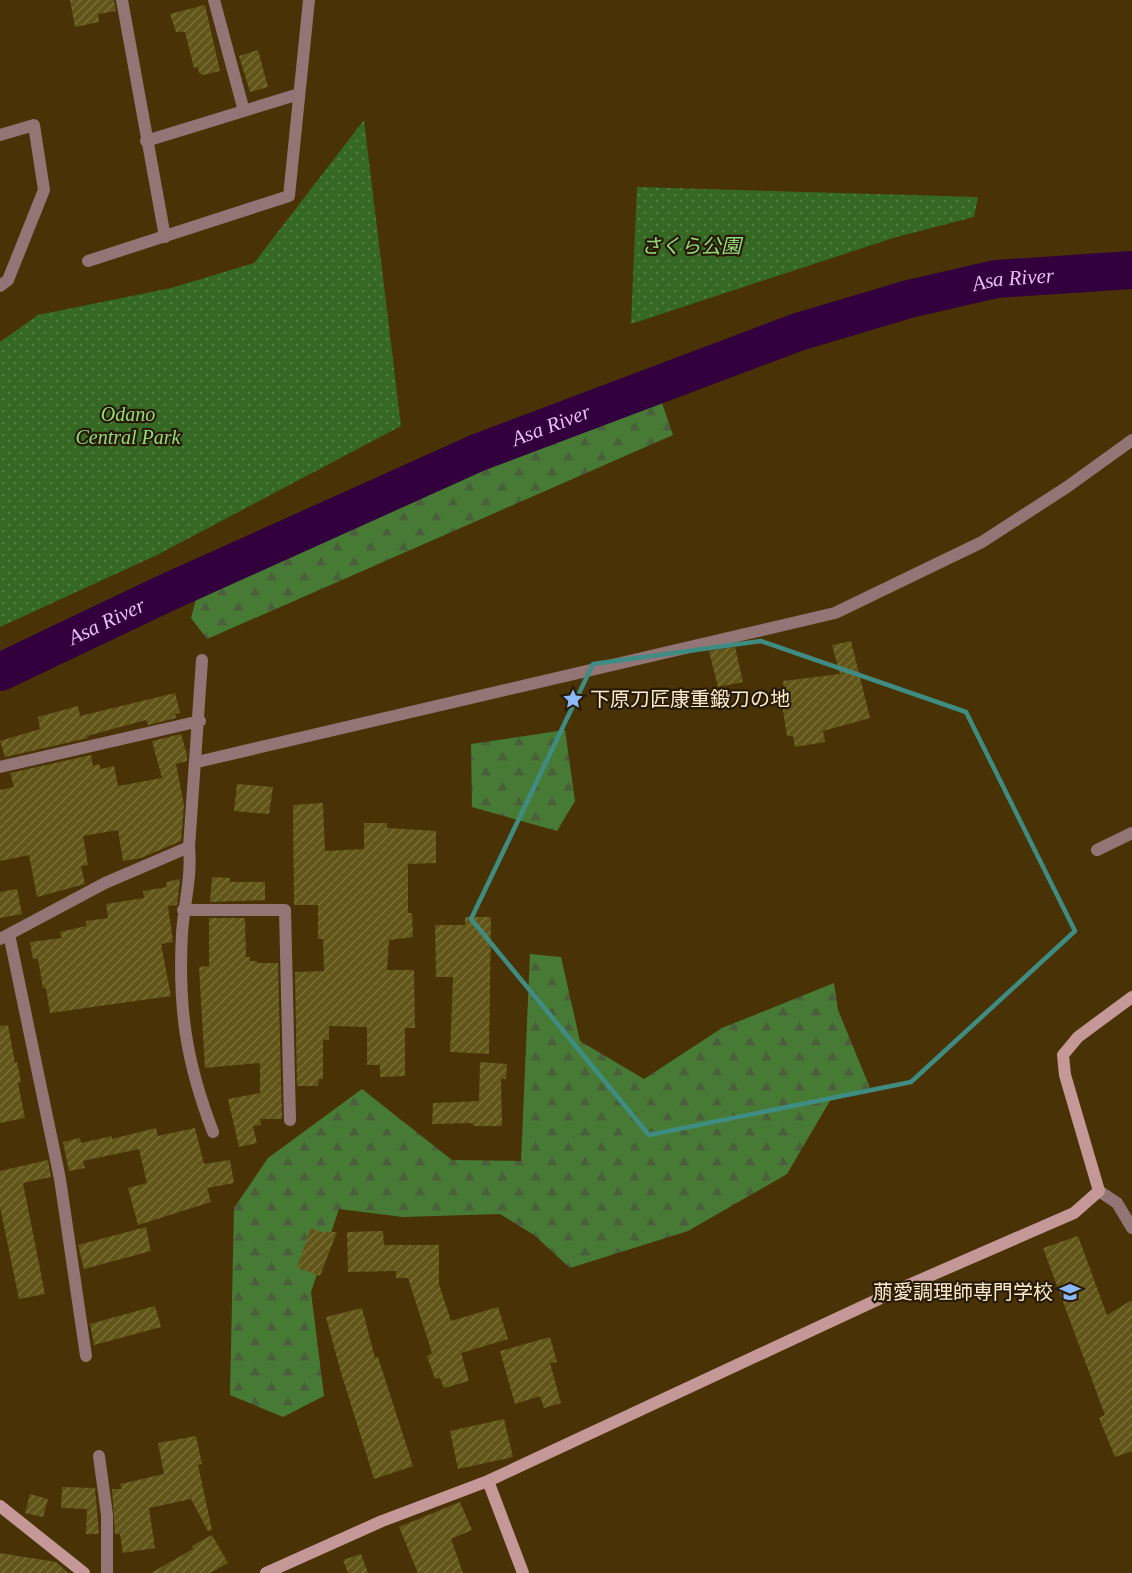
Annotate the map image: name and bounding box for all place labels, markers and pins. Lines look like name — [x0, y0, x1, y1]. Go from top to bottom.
place icon: 下原刀匠康重鍛刀の地 — [561, 687, 585, 711]
place label: 下原刀匠康重鍛刀の地 — [590, 688, 790, 710]
school or university icon: 萠愛調理師専門学校 — [1058, 1280, 1082, 1304]
place label: 萠愛調理師専門学校 — [873, 1281, 1053, 1303]

